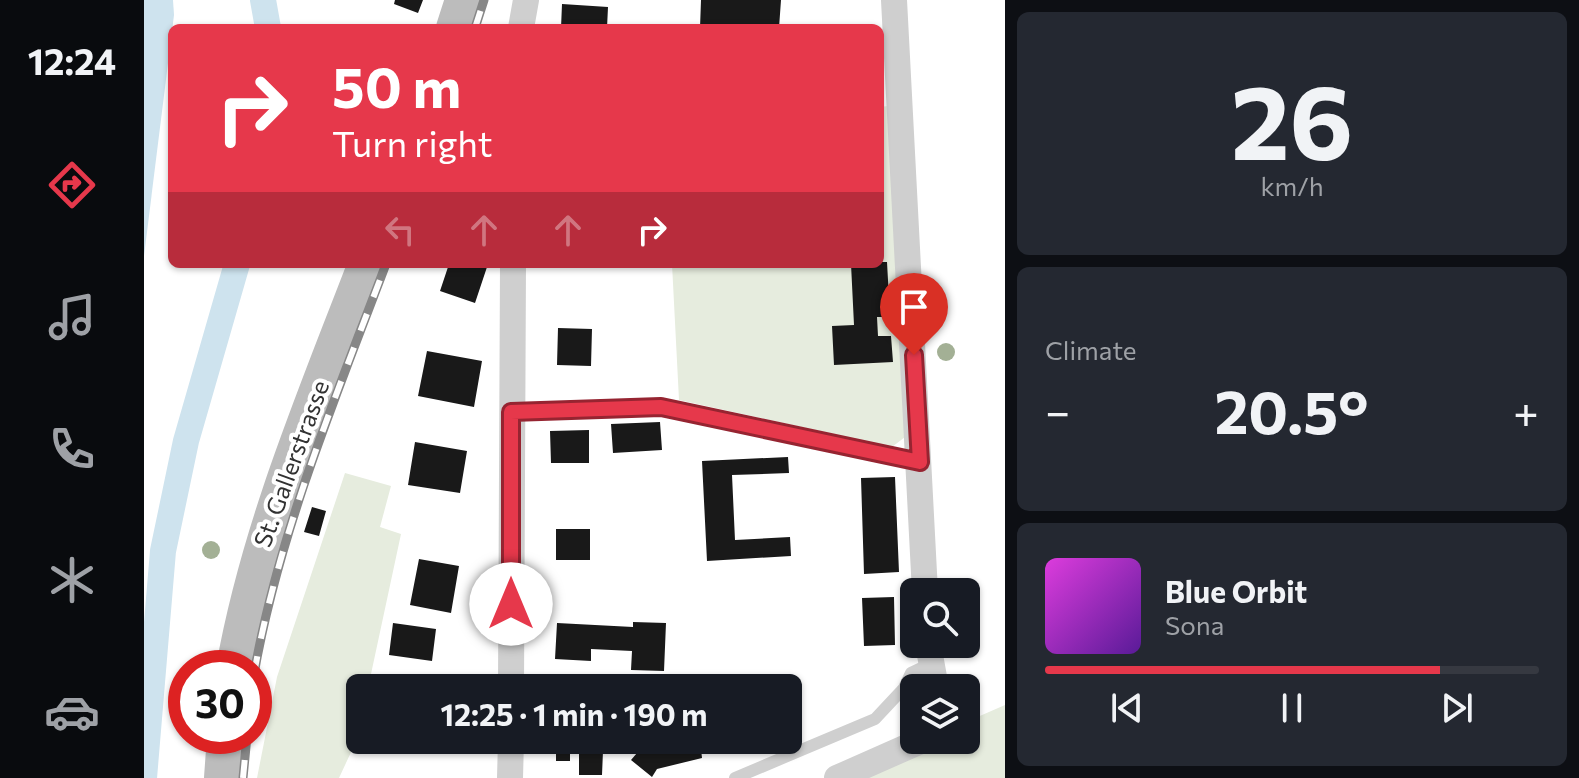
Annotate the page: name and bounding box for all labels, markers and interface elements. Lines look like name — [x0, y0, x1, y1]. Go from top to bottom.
text: 12:24 — [28, 38, 116, 82]
text: 50 m — [332, 51, 461, 120]
text: 26 — [1231, 54, 1353, 181]
icon: right — [200, 56, 304, 160]
text: Turn right — [332, 120, 493, 164]
icon: directions — [44, 157, 100, 213]
text: km/h — [1260, 170, 1324, 201]
icon: left — [378, 208, 422, 252]
icon: ahead — [462, 208, 506, 252]
icon: ahead — [546, 208, 590, 252]
icon: right — [630, 208, 674, 252]
pin — [880, 273, 948, 355]
icon: arrive — [892, 285, 936, 329]
icon: music — [44, 289, 100, 345]
text: Climate — [1045, 334, 1137, 365]
text: 20.5° — [1215, 373, 1369, 446]
street label: St. Gallerstrasse — [247, 376, 334, 551]
text: − — [1045, 383, 1070, 437]
text: + — [1513, 383, 1539, 437]
icon: phone — [44, 421, 100, 477]
icon: climate — [44, 552, 100, 608]
position arrow — [469, 562, 553, 646]
text: Blue Orbit — [1165, 572, 1307, 609]
map controls — [900, 578, 980, 754]
button: search — [900, 578, 980, 658]
text: Sona — [1165, 609, 1224, 640]
speed limit sign: 30 — [168, 650, 272, 754]
button: layers — [900, 674, 980, 754]
icon: car — [44, 684, 100, 740]
icon: previous — [1105, 686, 1149, 730]
icon: pause — [1270, 686, 1314, 730]
icon: next — [1435, 686, 1479, 730]
text: 12:25 · 1 min · 190 m — [440, 695, 708, 732]

